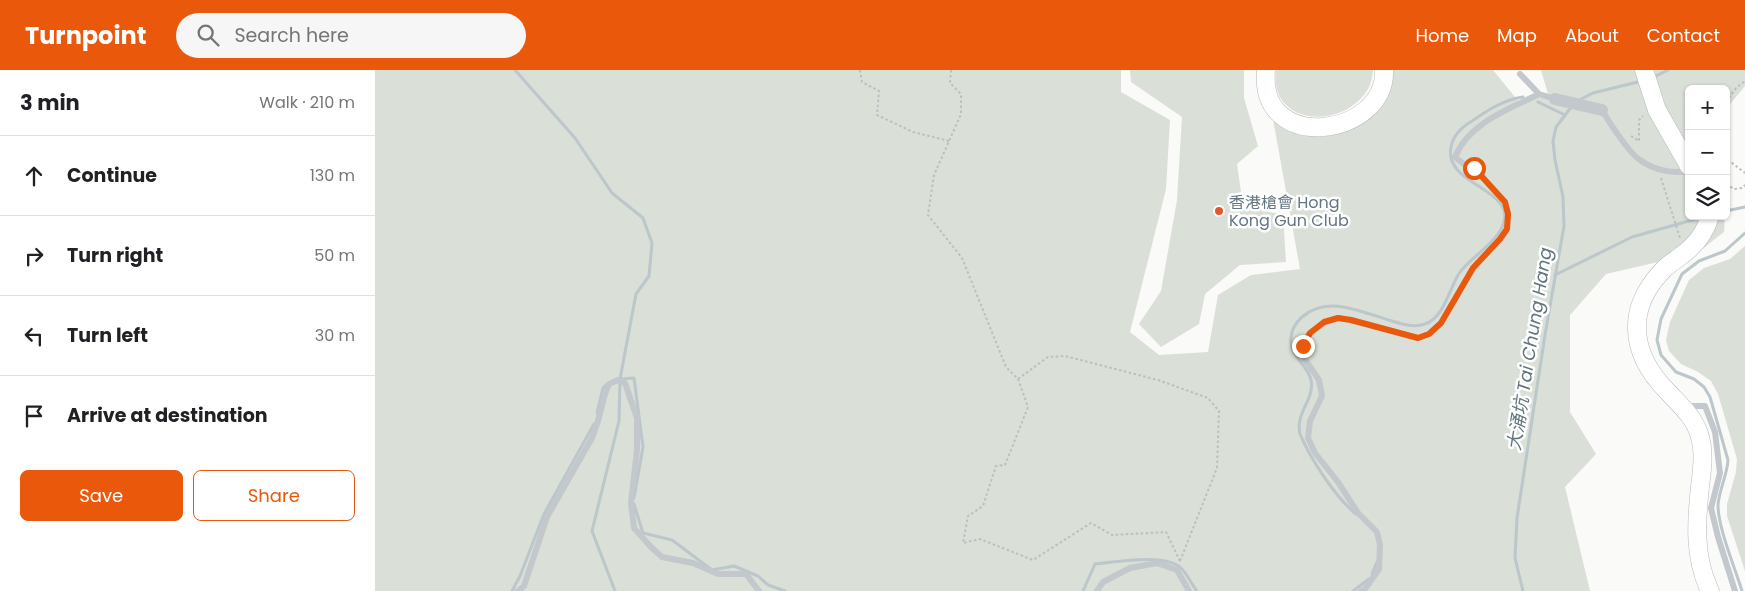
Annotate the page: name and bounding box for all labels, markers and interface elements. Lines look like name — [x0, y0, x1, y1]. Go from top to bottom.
search box — [176, 13, 526, 58]
text: Turnpoint — [25, 19, 146, 52]
icon: search — [194, 21, 222, 49]
text: Search here — [234, 22, 349, 49]
text: Home — [1415, 23, 1469, 48]
text: Map — [1497, 23, 1537, 48]
text: About — [1565, 23, 1619, 48]
text: Contact — [1647, 23, 1720, 48]
map controls — [1685, 85, 1730, 220]
button: + — [1685, 85, 1730, 130]
text: 3 min — [20, 88, 80, 117]
text: Walk · 210 m — [259, 91, 355, 114]
button: − — [1685, 130, 1730, 175]
route start — [1463, 157, 1486, 180]
icon: ahead — [20, 162, 48, 190]
text: Continue — [67, 162, 157, 189]
text: 130 m — [310, 164, 355, 187]
button: layers — [1685, 175, 1730, 220]
place label: 香港槍會 Hong Kong Gun Club — [1229, 191, 1349, 232]
marker: 香港槍會 Hong Kong Gun Club — [1213, 205, 1225, 217]
icon: right — [20, 242, 48, 270]
text: Turn right — [67, 242, 163, 269]
text: 50 m — [314, 244, 355, 267]
water label: 大涌坑 Tai Chung Hang — [1501, 246, 1558, 452]
icon: left — [20, 322, 48, 350]
text: Turn left — [67, 322, 148, 349]
text: 30 m — [315, 324, 355, 347]
route end — [1292, 335, 1315, 358]
icon: arrive — [20, 402, 48, 430]
text: Arrive at destination — [67, 402, 268, 429]
button: Save — [20, 470, 183, 521]
button: Share — [193, 470, 355, 521]

